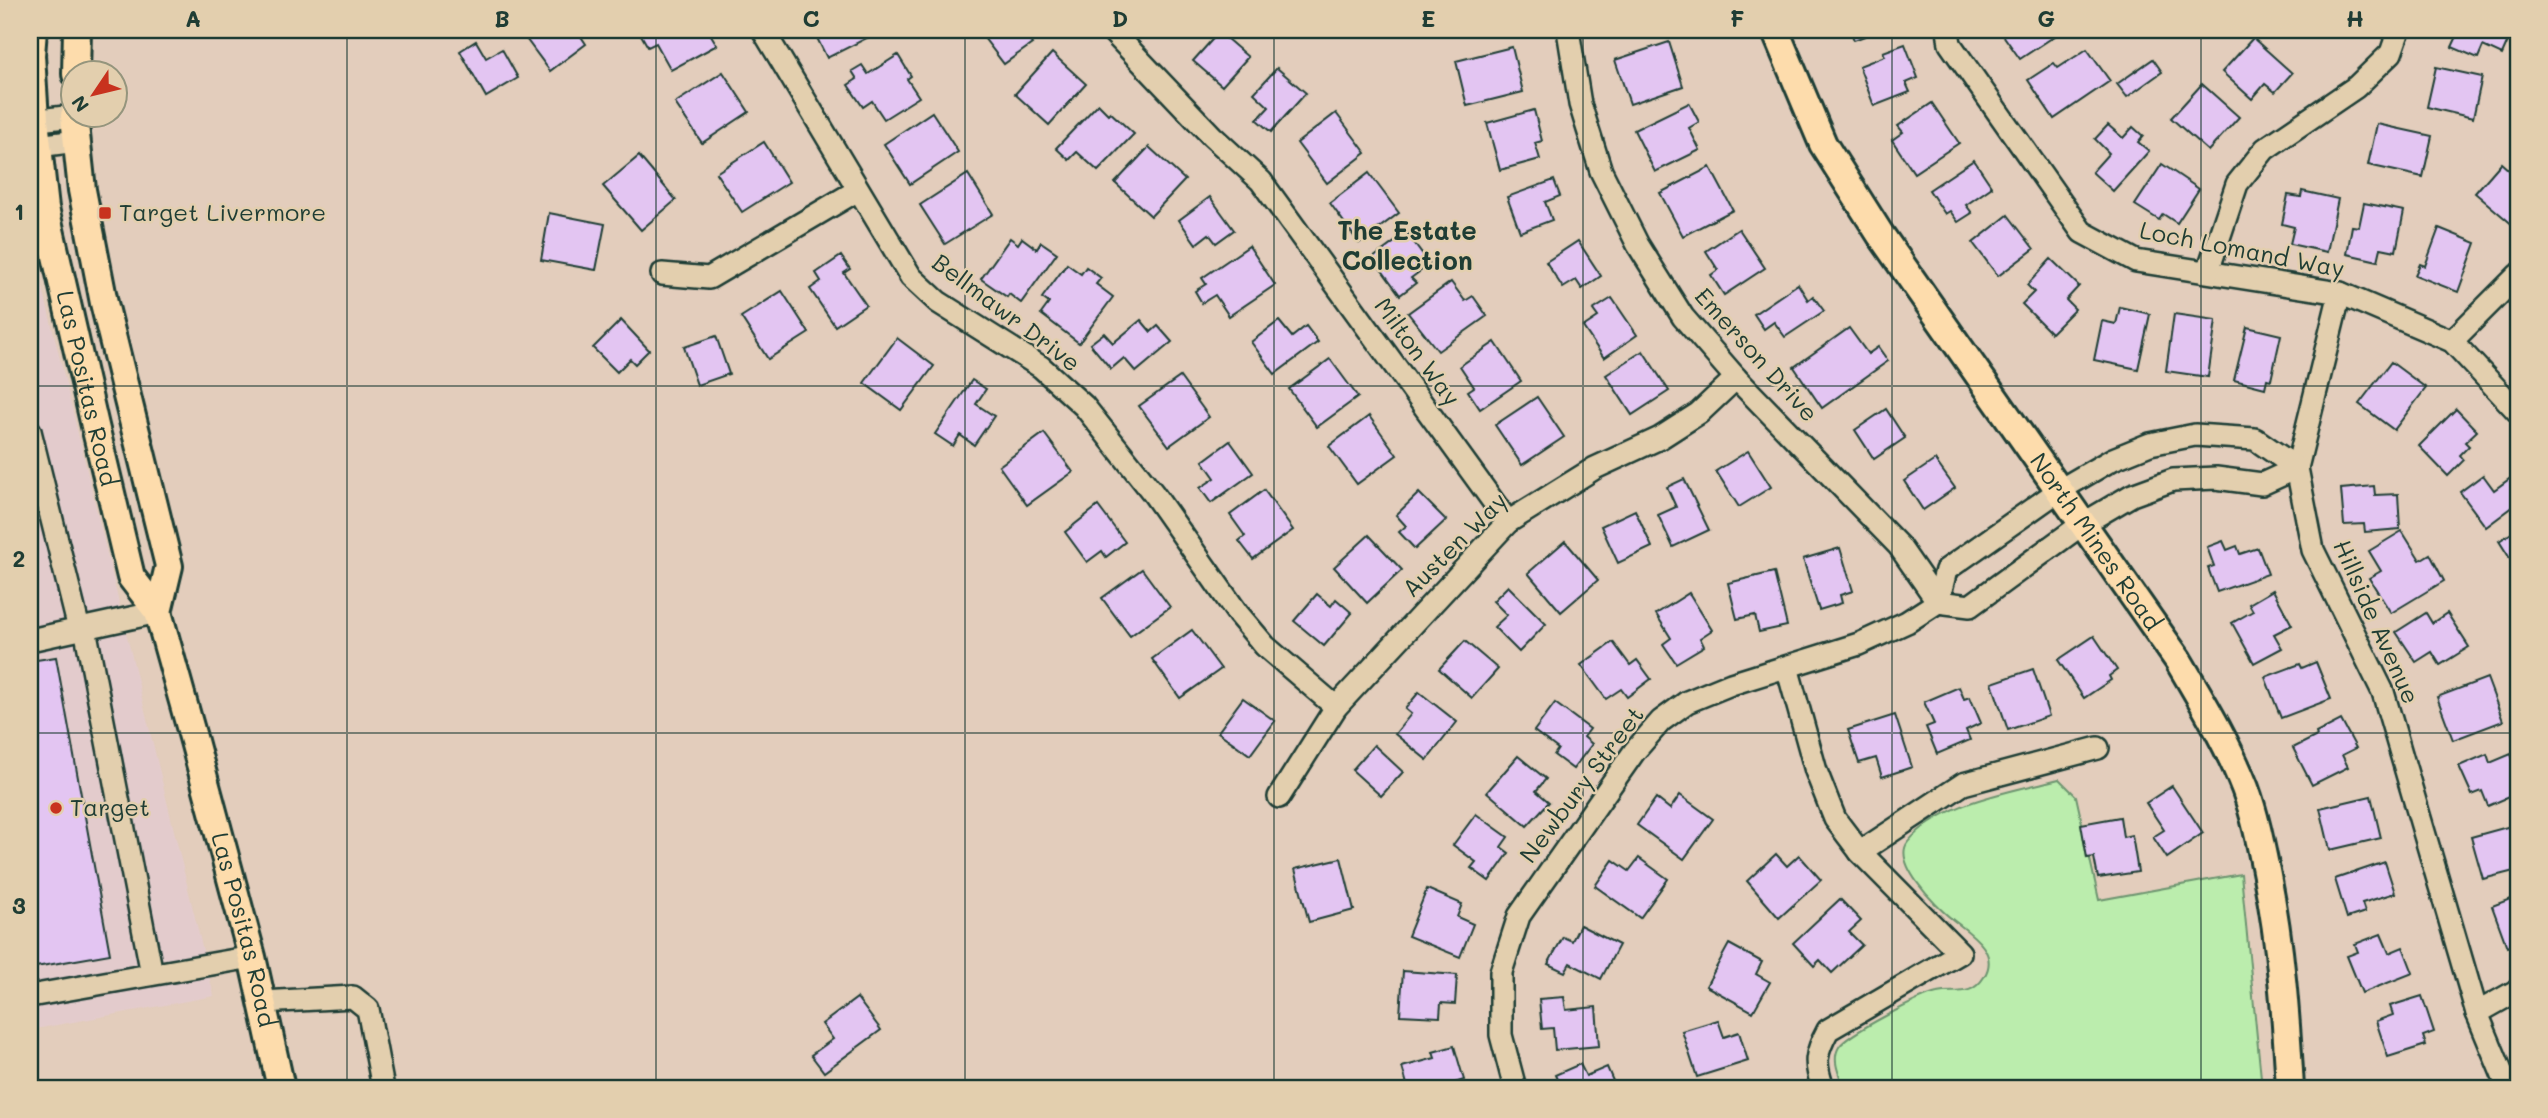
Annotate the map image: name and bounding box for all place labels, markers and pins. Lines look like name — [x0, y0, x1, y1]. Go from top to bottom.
place label: Target Livermore — [119, 196, 326, 227]
marker: Target Livermore — [97, 205, 113, 221]
place label: Target — [70, 791, 150, 822]
marker: Target — [48, 800, 64, 816]

